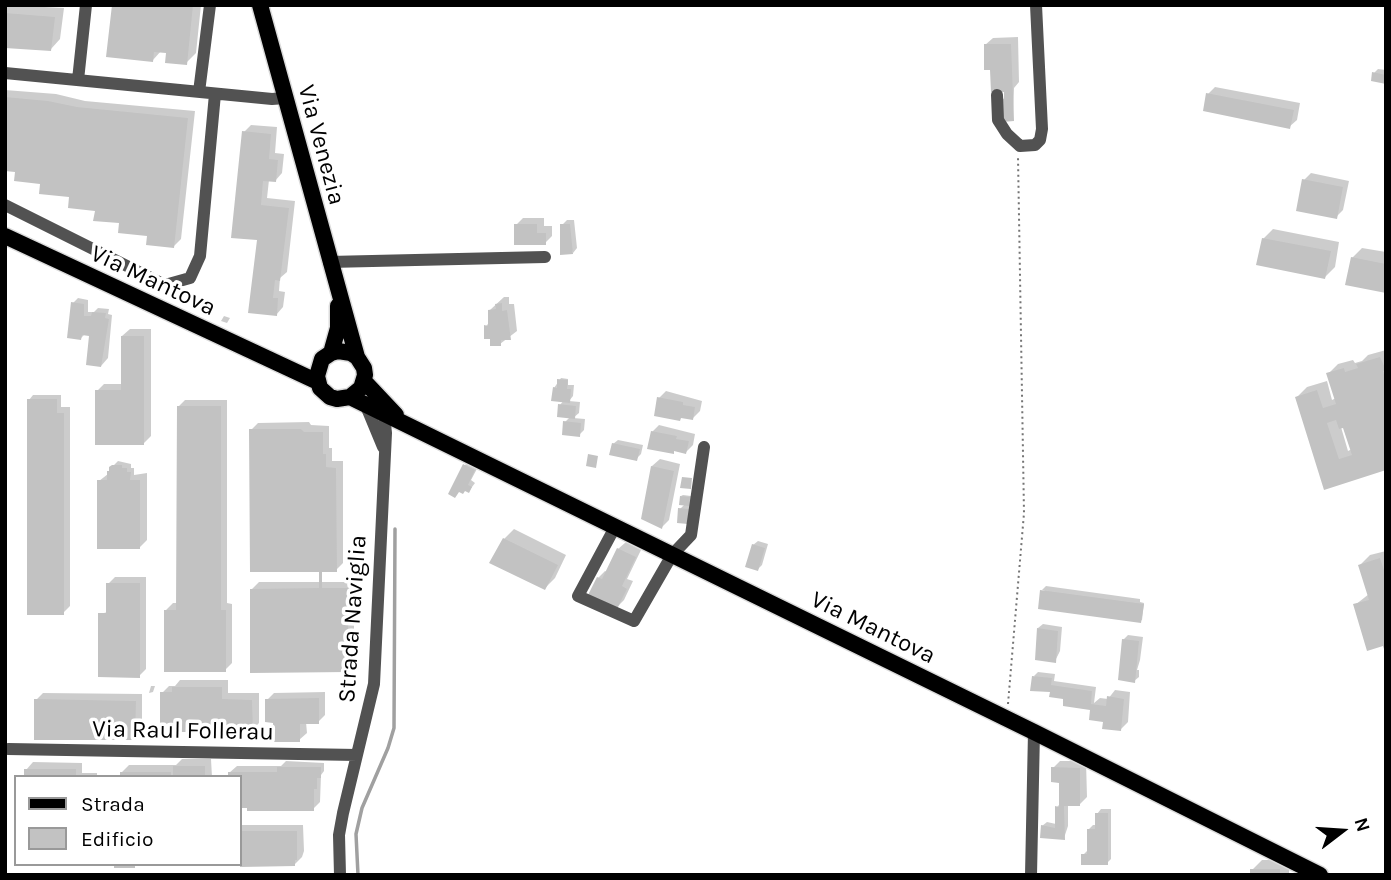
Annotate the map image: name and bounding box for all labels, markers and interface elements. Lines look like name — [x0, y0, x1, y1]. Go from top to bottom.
street label: Via Venezia — [291, 82, 351, 208]
street label: Via Mantova — [86, 239, 220, 323]
street label: Strada Naviglia — [333, 534, 373, 704]
street label: Via Mantova — [806, 585, 940, 671]
street label: Via Raul Follerau — [92, 715, 274, 747]
legend — [14, 775, 242, 866]
text: Strada — [81, 792, 145, 816]
north arrow — [1307, 796, 1377, 866]
text: N — [1350, 815, 1375, 835]
text: Edificio — [81, 827, 154, 851]

